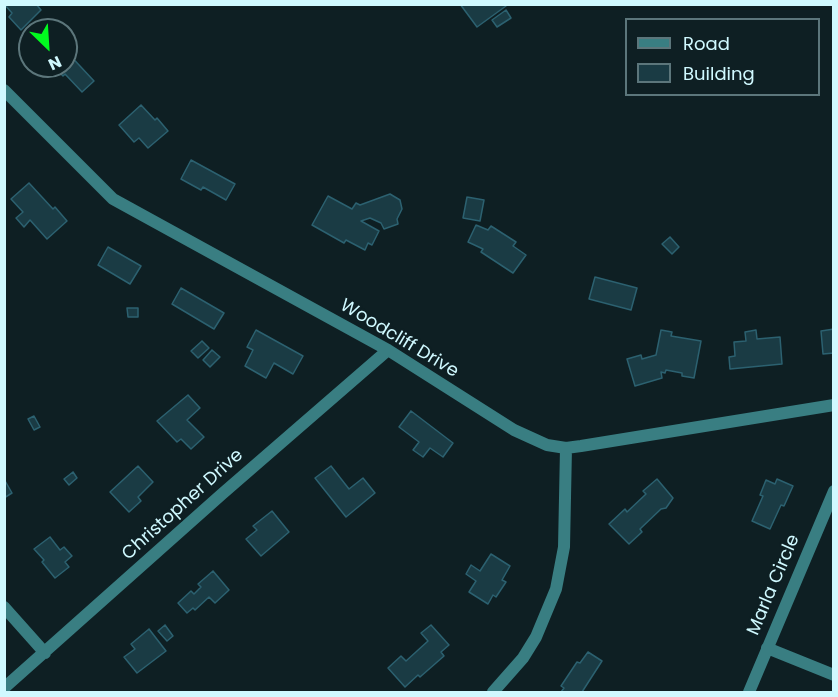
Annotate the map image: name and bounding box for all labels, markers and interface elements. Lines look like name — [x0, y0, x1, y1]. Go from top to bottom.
north arrow — [18, 18, 78, 78]
legend — [625, 18, 820, 96]
text: Road — [683, 31, 730, 56]
text: N — [45, 50, 65, 76]
text: Building — [683, 61, 755, 86]
street label: Woodcliff Drive — [336, 295, 462, 383]
street label: Christopher Drive — [118, 445, 248, 565]
street label: Marla Circle — [743, 531, 805, 639]

